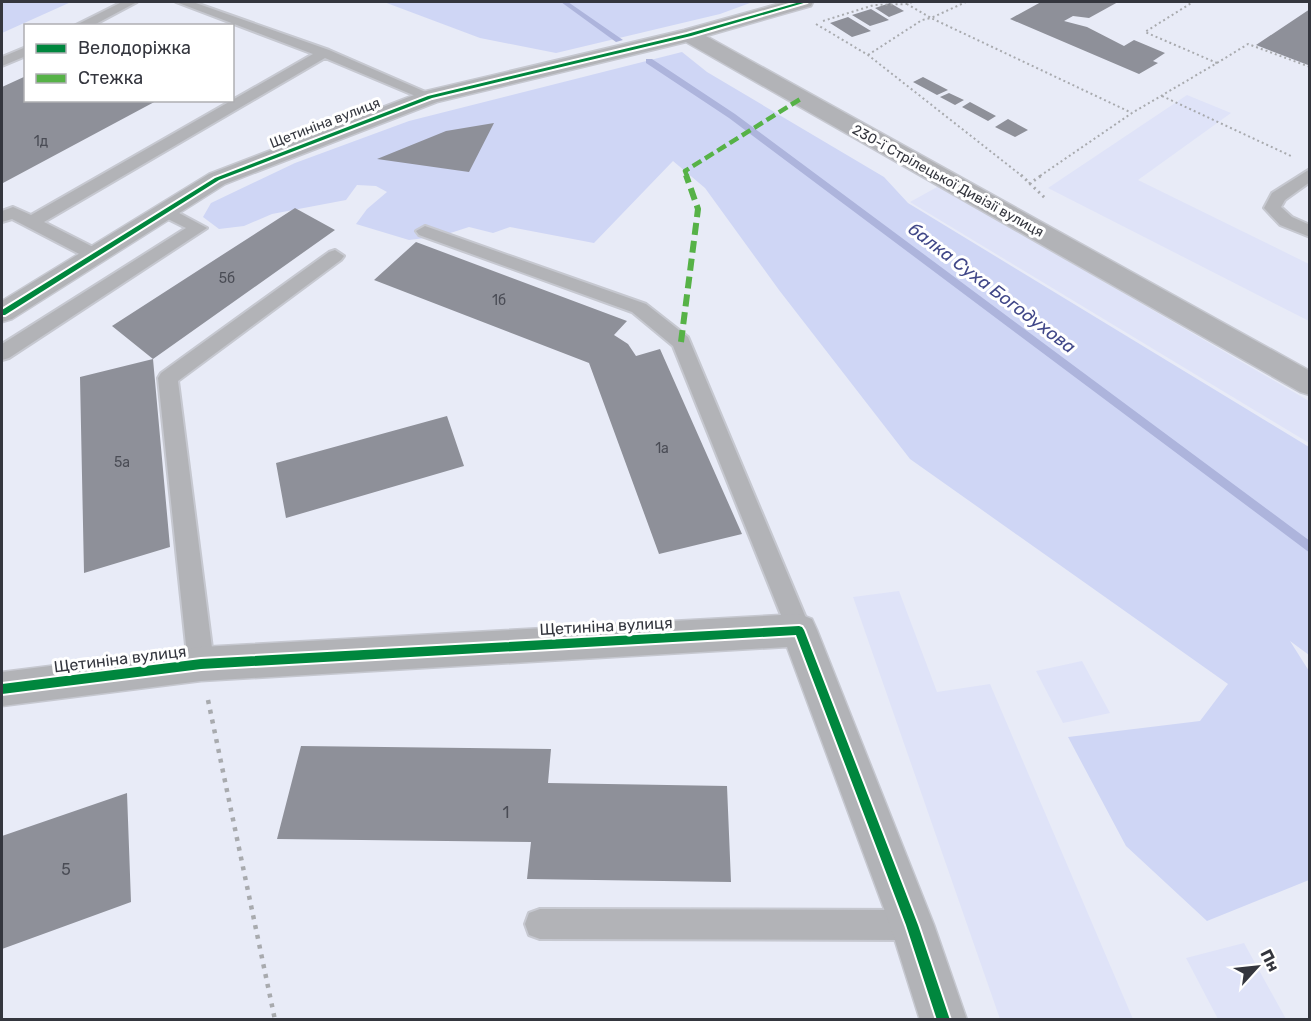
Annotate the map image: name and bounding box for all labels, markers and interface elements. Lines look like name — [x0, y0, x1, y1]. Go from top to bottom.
legend — [24, 24, 234, 102]
text: Велодоріжка — [78, 37, 191, 59]
text: Стежка — [78, 67, 143, 89]
street label: Щетиніна вулиця — [267, 94, 383, 152]
street label: 230-ї Стрілецької Дивізії вулиця — [849, 121, 1047, 241]
house number: 1д — [34, 133, 48, 150]
water label: балка Суха Богодухова — [904, 218, 1080, 358]
house number: 5б — [219, 270, 235, 287]
house number: 1б — [492, 292, 506, 309]
house number: 1а — [655, 440, 669, 457]
house number: 5а — [114, 454, 130, 471]
street label: Щетиніна вулиця — [539, 613, 673, 639]
street label: Щетиніна вулиця — [53, 641, 187, 677]
house number: 1 — [503, 803, 509, 822]
house number: 5 — [61, 860, 71, 879]
north arrow — [1227, 937, 1287, 997]
text: Пн — [1256, 946, 1283, 975]

